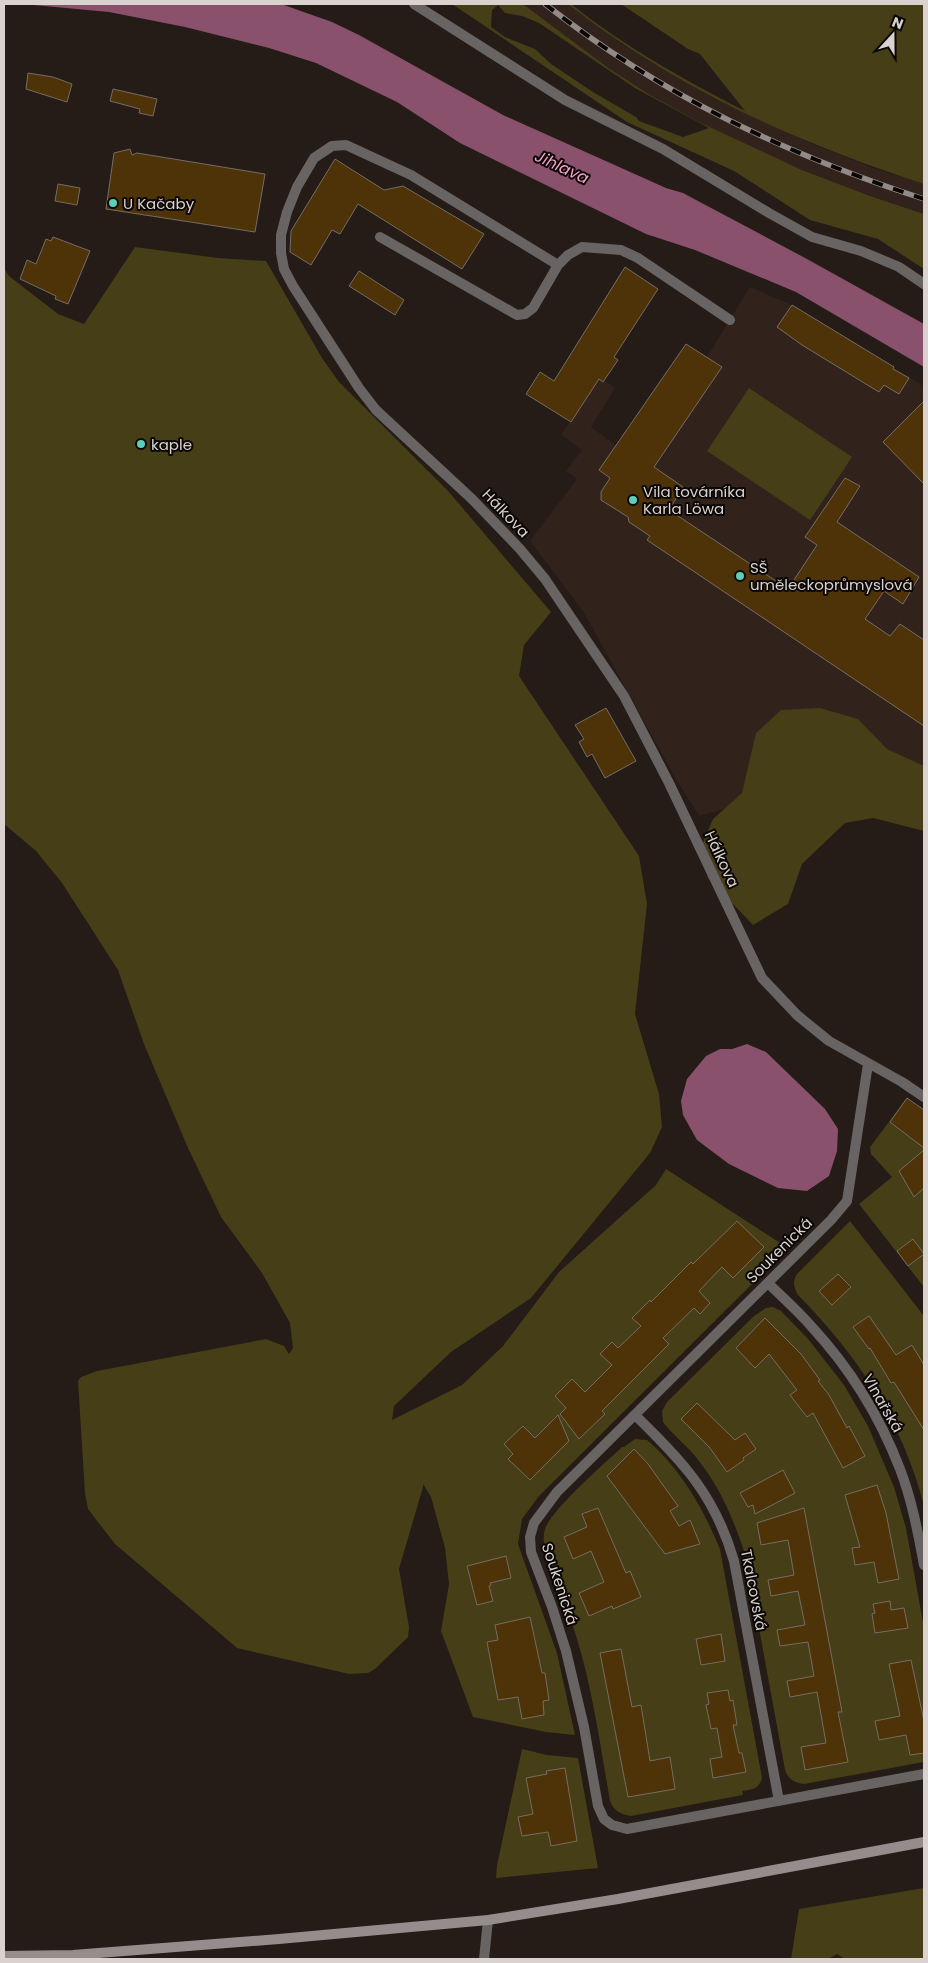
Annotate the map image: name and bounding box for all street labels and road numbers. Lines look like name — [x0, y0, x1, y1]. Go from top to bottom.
street label: Hálkova — [478, 484, 534, 542]
street label: Hálkova — [700, 827, 744, 891]
street label: Soukenická — [741, 1212, 817, 1288]
street label: Vlnařská — [858, 1370, 908, 1436]
street label: Soukenická — [537, 1540, 583, 1628]
street label: Tkalcovská — [736, 1548, 772, 1632]

